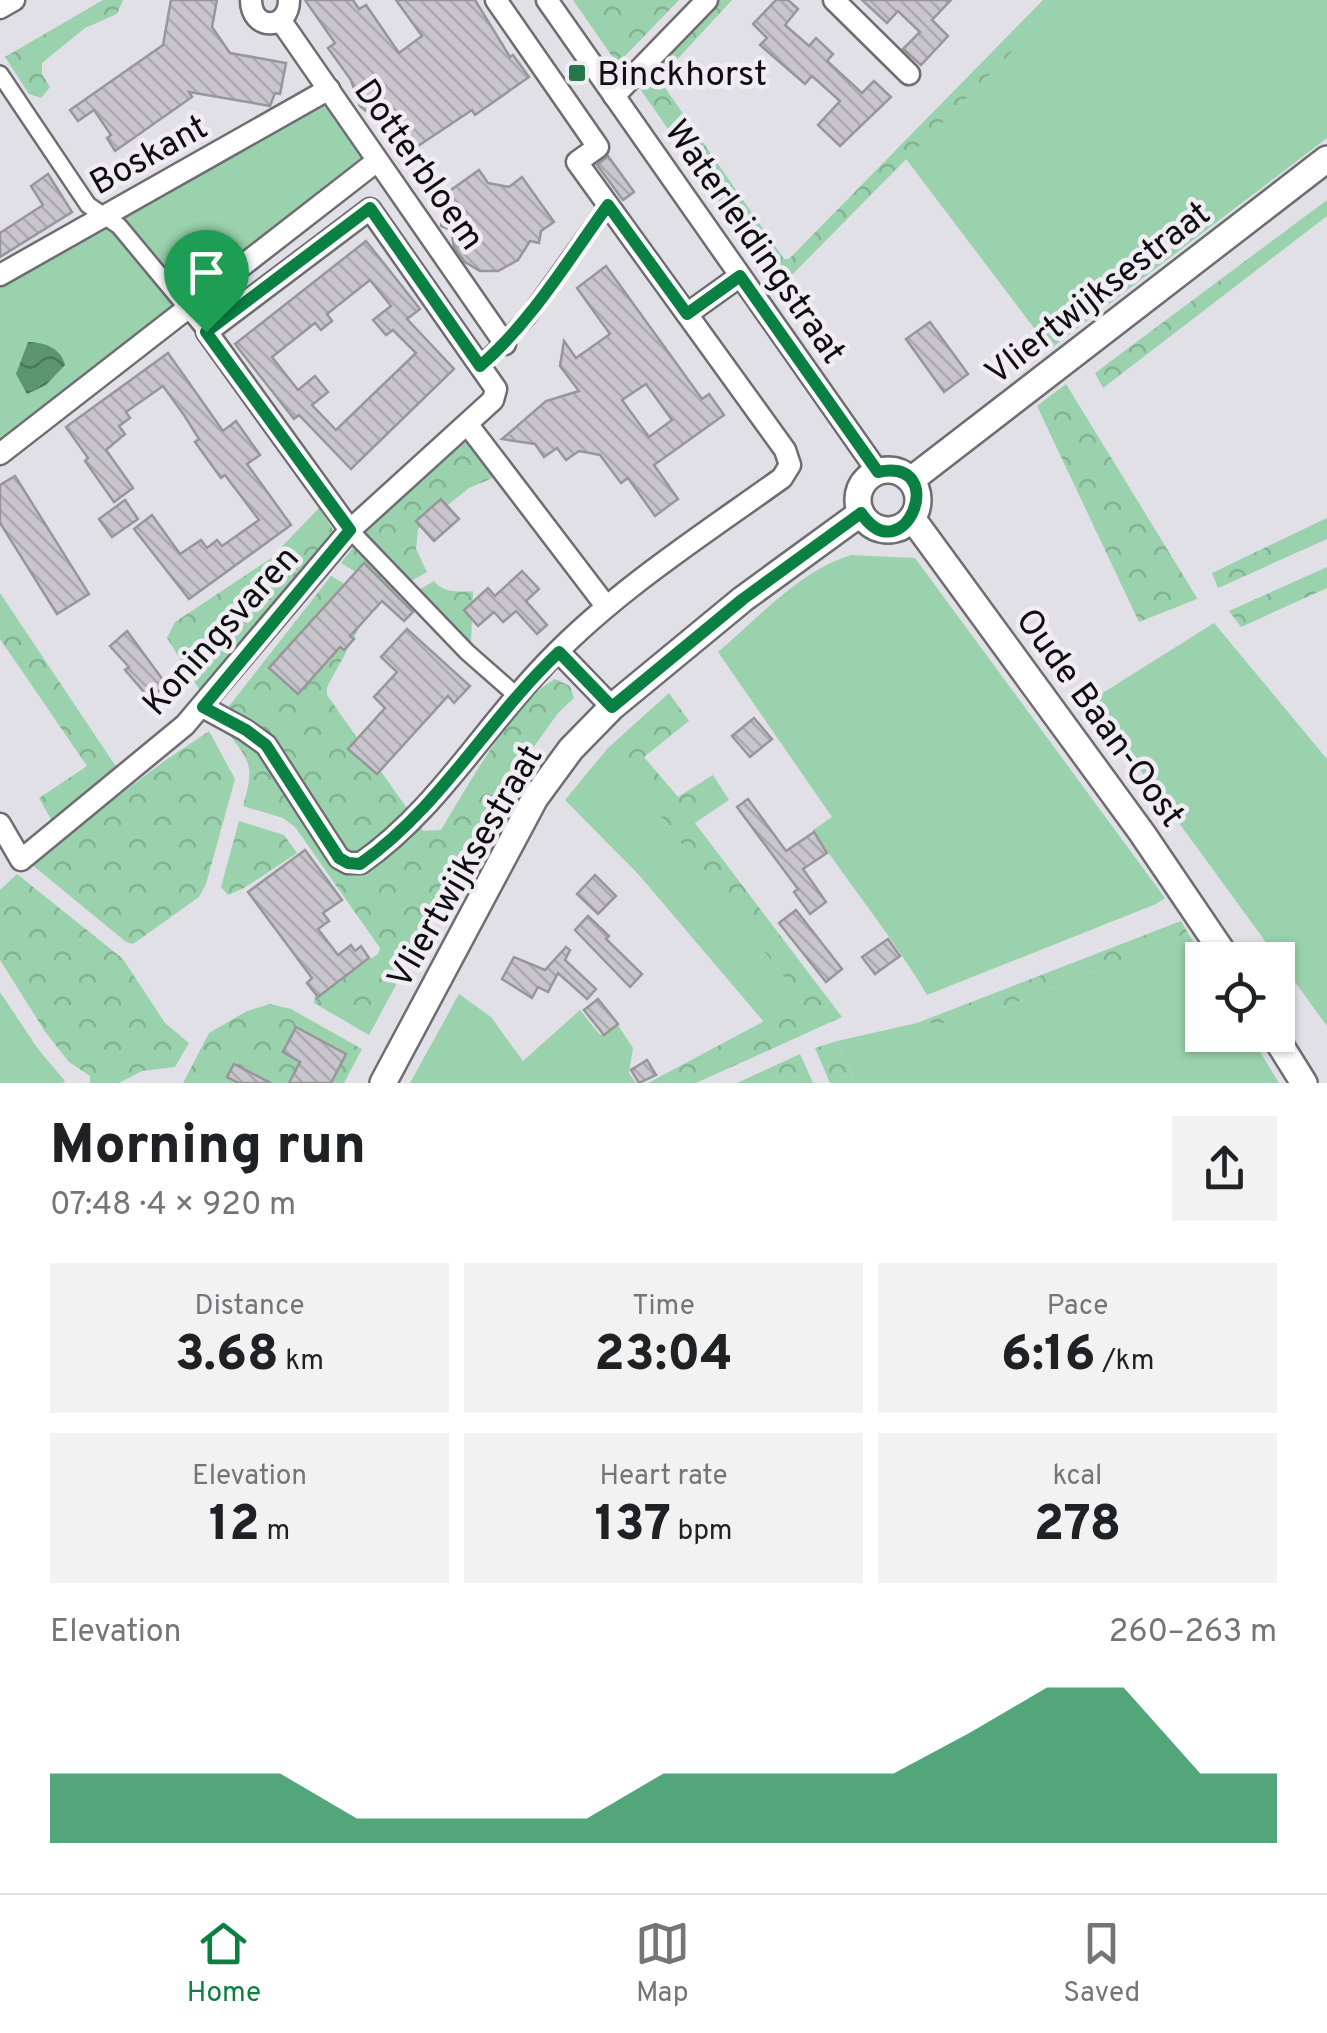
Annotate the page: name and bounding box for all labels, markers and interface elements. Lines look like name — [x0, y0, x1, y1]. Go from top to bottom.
place label: Binckhorst — [597, 54, 767, 98]
marker: Binckhorst — [566, 62, 588, 84]
street label: Dotterbloem — [343, 72, 493, 260]
street label: Boskant — [83, 106, 216, 207]
street label: Waterleidingstraat — [653, 112, 854, 373]
street label: Vliertwijksestraat — [977, 193, 1220, 396]
pin — [164, 230, 249, 333]
icon: arrive — [179, 245, 234, 300]
street label: Koningsvaren — [134, 538, 310, 726]
street label: Oude Baan-Oost — [1004, 601, 1193, 837]
street label: Vliertwijksestraat — [379, 738, 554, 997]
map controls — [1185, 942, 1295, 1052]
button: locate — [1185, 942, 1295, 1052]
text: Morning run — [50, 1113, 366, 1183]
button: share — [1172, 1116, 1277, 1221]
text: 07:48 · 4 × 920 m — [50, 1186, 296, 1226]
text: Distance — [195, 1289, 304, 1325]
text: Time — [632, 1289, 695, 1325]
text: Pace — [1047, 1289, 1108, 1325]
text: 3.68 — [175, 1325, 279, 1388]
text: 23:04 — [594, 1325, 733, 1388]
text: 6:16 — [1001, 1325, 1096, 1388]
text: km — [279, 1344, 324, 1380]
text: /km — [1096, 1344, 1154, 1380]
text: Elevation — [192, 1459, 307, 1495]
text: Heart rate — [599, 1459, 728, 1495]
text: kcal — [1053, 1459, 1102, 1495]
text: 12 — [209, 1495, 260, 1558]
text: 137 — [594, 1495, 671, 1558]
text: 278 — [1034, 1495, 1121, 1558]
text: m — [260, 1514, 290, 1550]
text: bpm — [671, 1514, 733, 1550]
text: Elevation — [50, 1613, 182, 1653]
text: 260–263 m — [1109, 1613, 1277, 1653]
tab: Home — [187, 1916, 261, 2012]
tab: Map — [635, 1916, 690, 2012]
tab: Saved — [1063, 1916, 1140, 2012]

